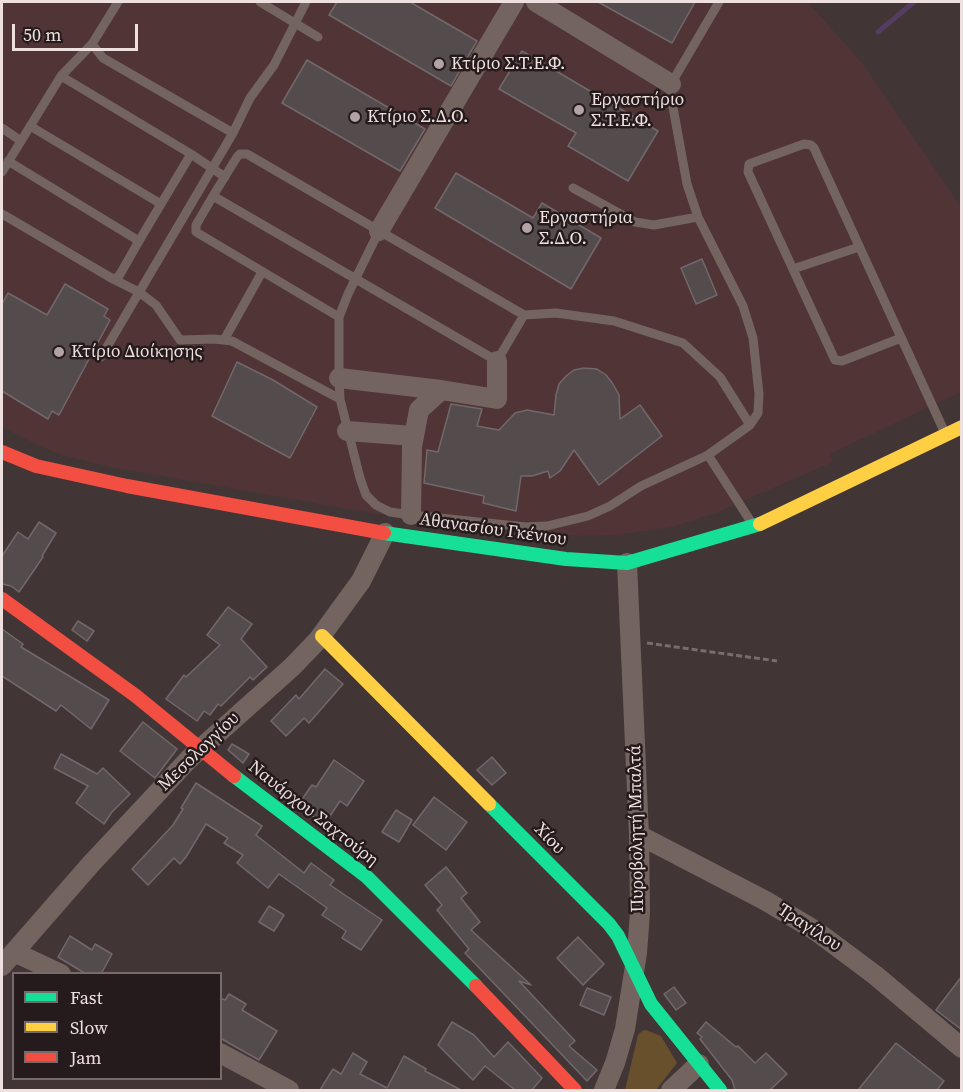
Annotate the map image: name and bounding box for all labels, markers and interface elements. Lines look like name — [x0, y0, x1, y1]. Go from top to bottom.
scale bar — [15, 12, 141, 50]
text: 50 m — [23, 22, 61, 47]
place label: Κτίριο Σ.Τ.Ε.Φ. — [451, 53, 565, 75]
marker: Κτίριο Σ.Τ.Ε.Φ. — [432, 57, 446, 71]
place label: Εργαστήριο Σ.Τ.Ε.Φ. — [591, 89, 684, 132]
marker: Εργαστήριο Σ.Τ.Ε.Φ. — [572, 103, 586, 117]
place label: Κτίριο Σ.Δ.Ο. — [367, 106, 468, 128]
marker: Κτίριο Σ.Δ.Ο. — [348, 110, 362, 124]
place label: Εργαστήρια Σ.Δ.Ο. — [539, 207, 633, 250]
marker: Εργαστήρια Σ.Δ.Ο. — [520, 221, 534, 235]
place label: Κτίριο Διοίκησης — [71, 341, 203, 363]
marker: Κτίριο Διοίκησης — [52, 345, 66, 359]
street label: Αθανασίου Γκένιου — [418, 509, 568, 551]
street label: Μεσολογγίου — [154, 708, 244, 796]
street label: Πυροβολητή Μπαλτά — [625, 745, 649, 913]
street label: Ναυάρχου Σαχτούρη — [244, 757, 382, 871]
street label: Χίου — [529, 819, 569, 859]
street label: Τραγίλου — [773, 900, 845, 956]
legend — [12, 972, 222, 1080]
text: Fast — [70, 985, 103, 1010]
text: Slow — [70, 1015, 108, 1040]
text: Jam — [70, 1045, 102, 1070]

